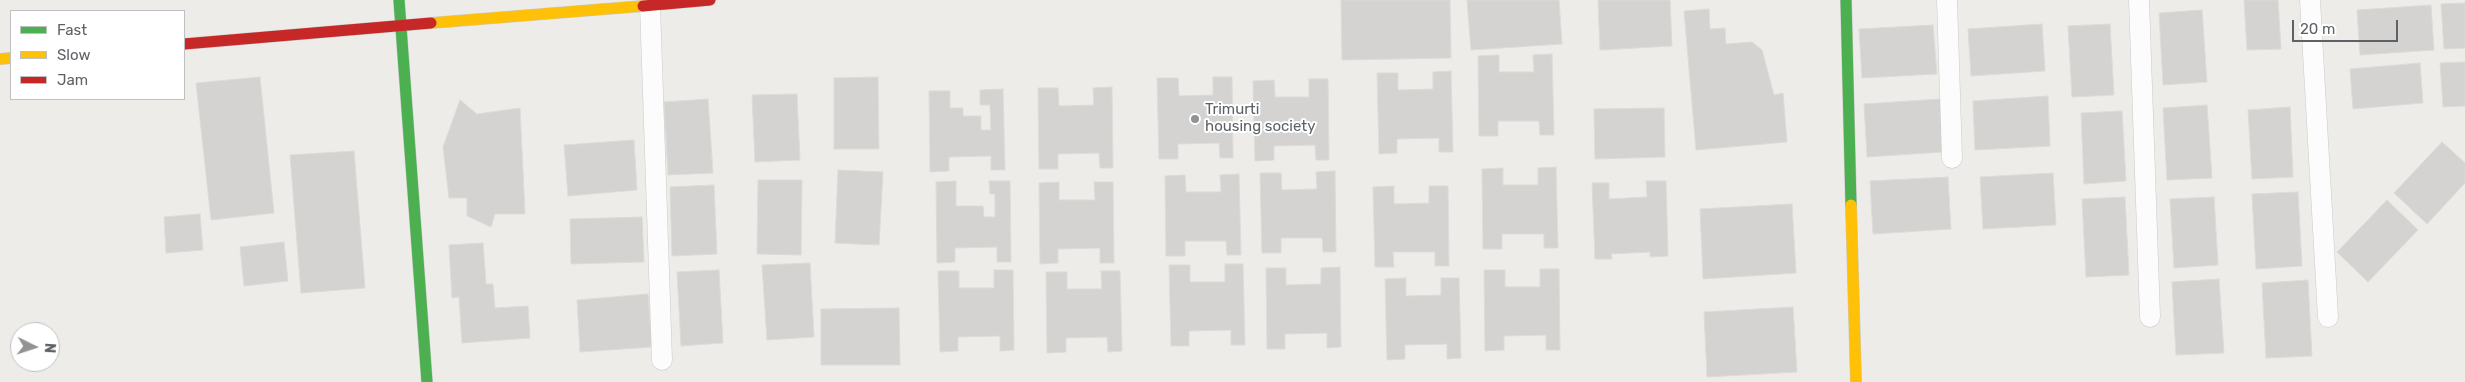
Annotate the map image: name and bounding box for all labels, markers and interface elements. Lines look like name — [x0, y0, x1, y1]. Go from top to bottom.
legend — [10, 10, 185, 100]
scale bar — [2295, 10, 2401, 42]
text: 20 m — [2300, 20, 2335, 38]
text: Fast — [57, 21, 87, 39]
text: Slow — [57, 46, 90, 64]
text: Jam — [57, 71, 88, 89]
place label: Trimurti housing society — [1205, 101, 1315, 136]
marker: Trimurti housing society — [1189, 113, 1201, 125]
north arrow — [10, 322, 60, 372]
text: N — [41, 342, 58, 354]

